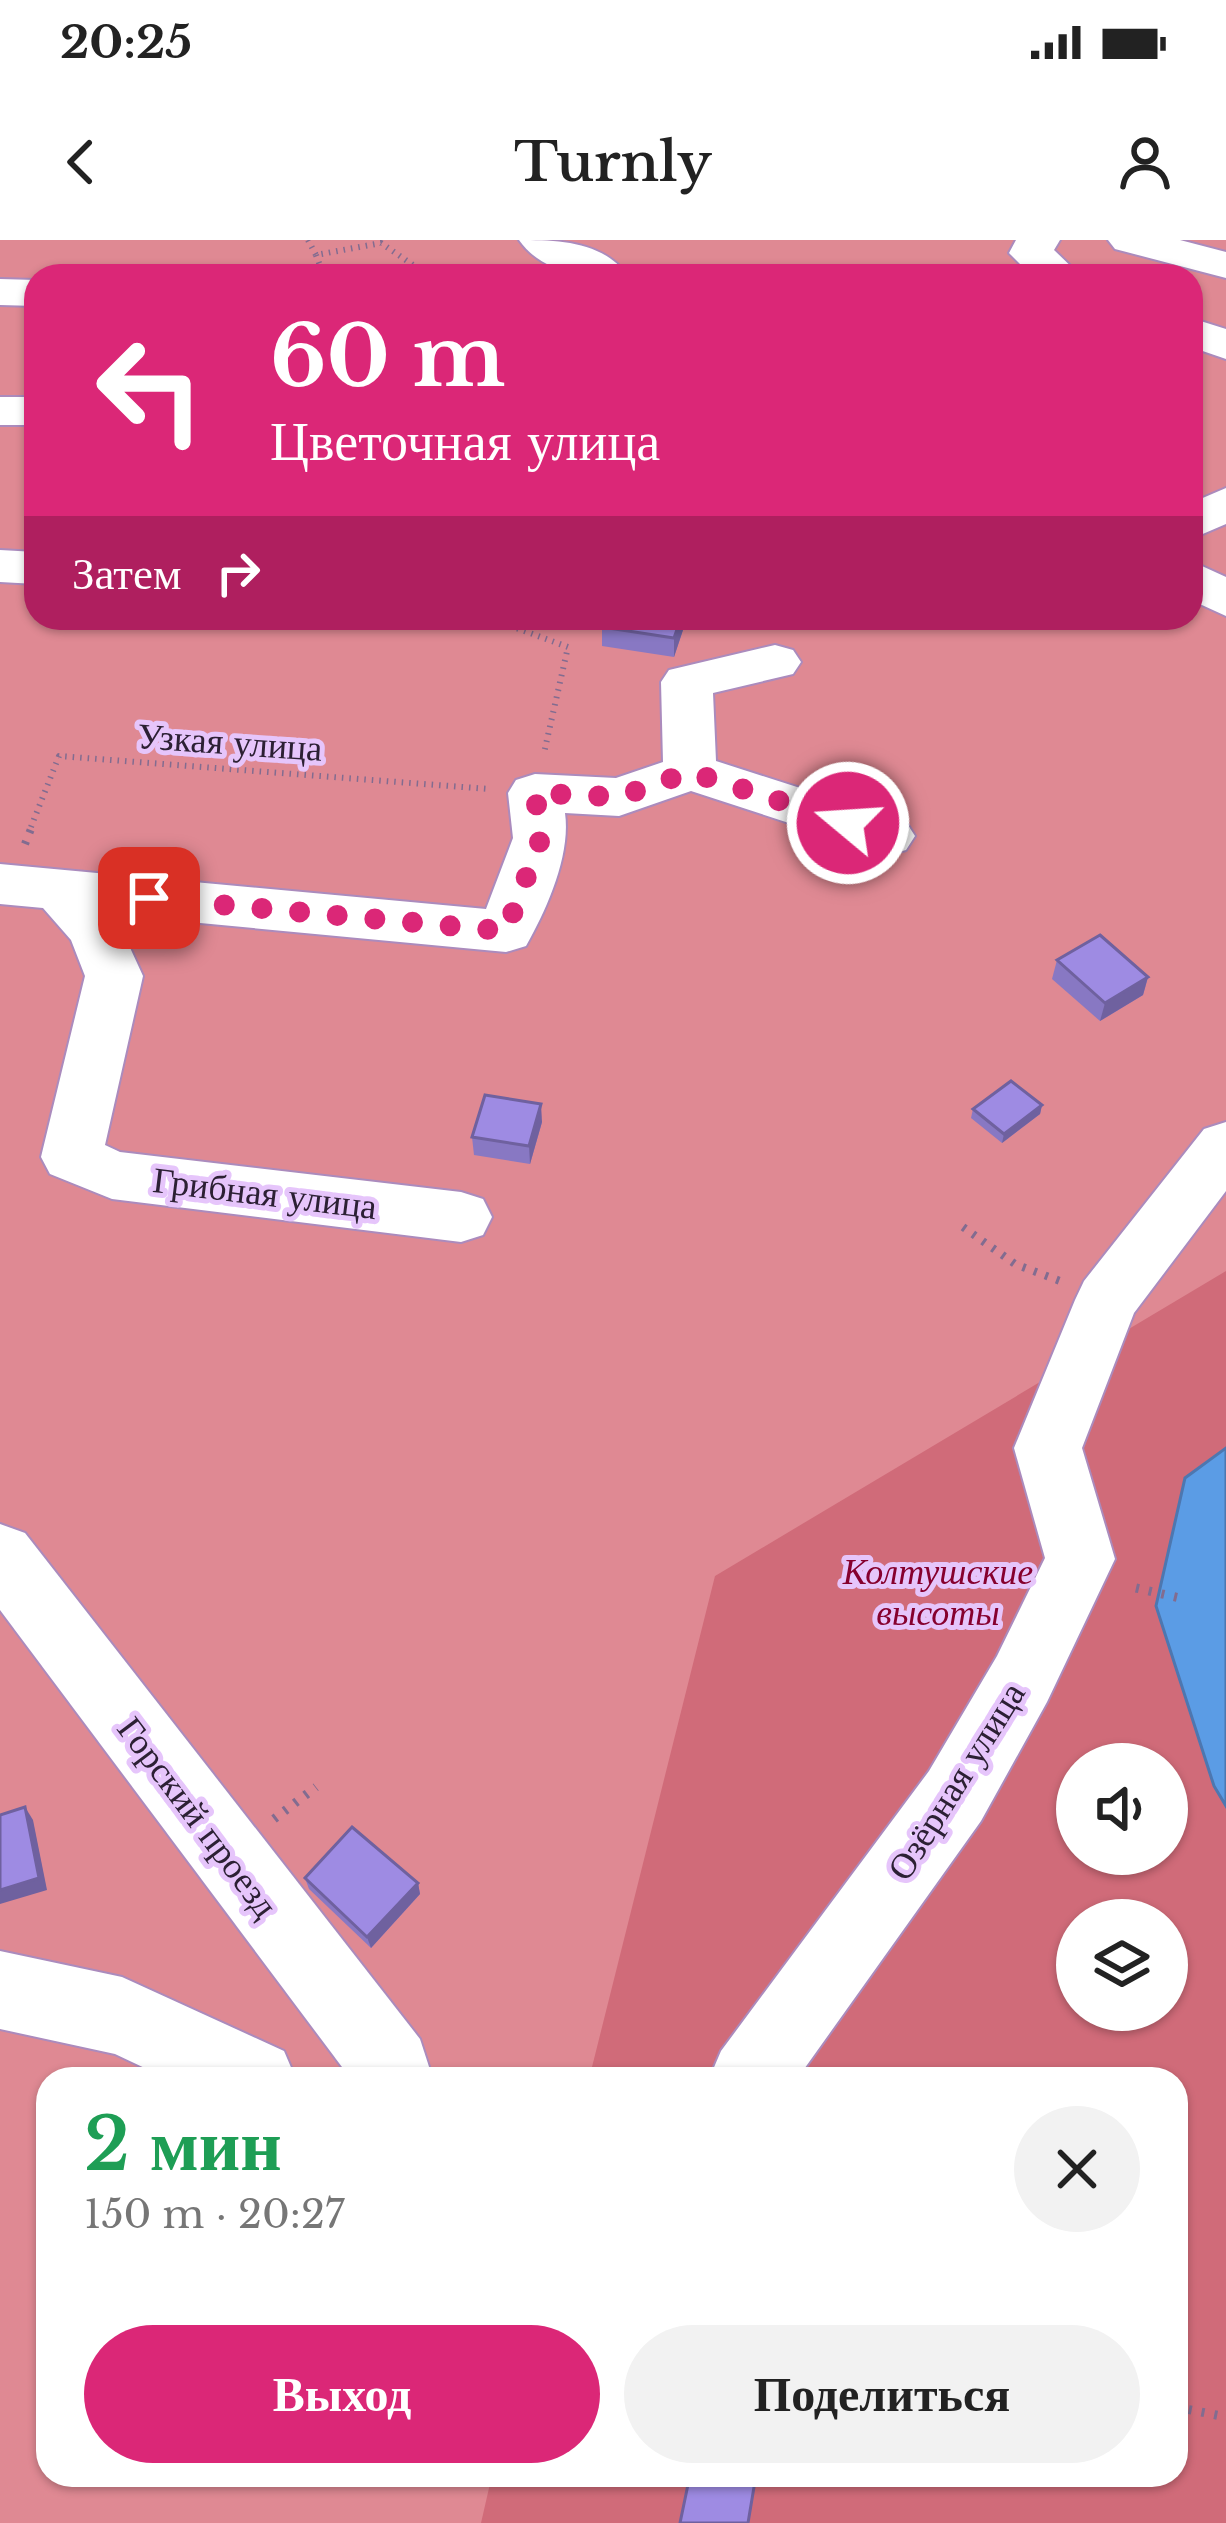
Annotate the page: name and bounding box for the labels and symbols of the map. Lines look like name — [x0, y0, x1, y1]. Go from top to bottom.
street label: Узкая улица — [136, 713, 324, 771]
position arrow — [785, 760, 911, 886]
pin — [98, 847, 200, 949]
street label: Грибная улица — [151, 1157, 380, 1229]
park label: Колтушские высоты — [842, 1549, 1033, 1635]
street label: Озёрная улица — [877, 1674, 1035, 1888]
street label: Горский проезд — [108, 1708, 288, 1926]

